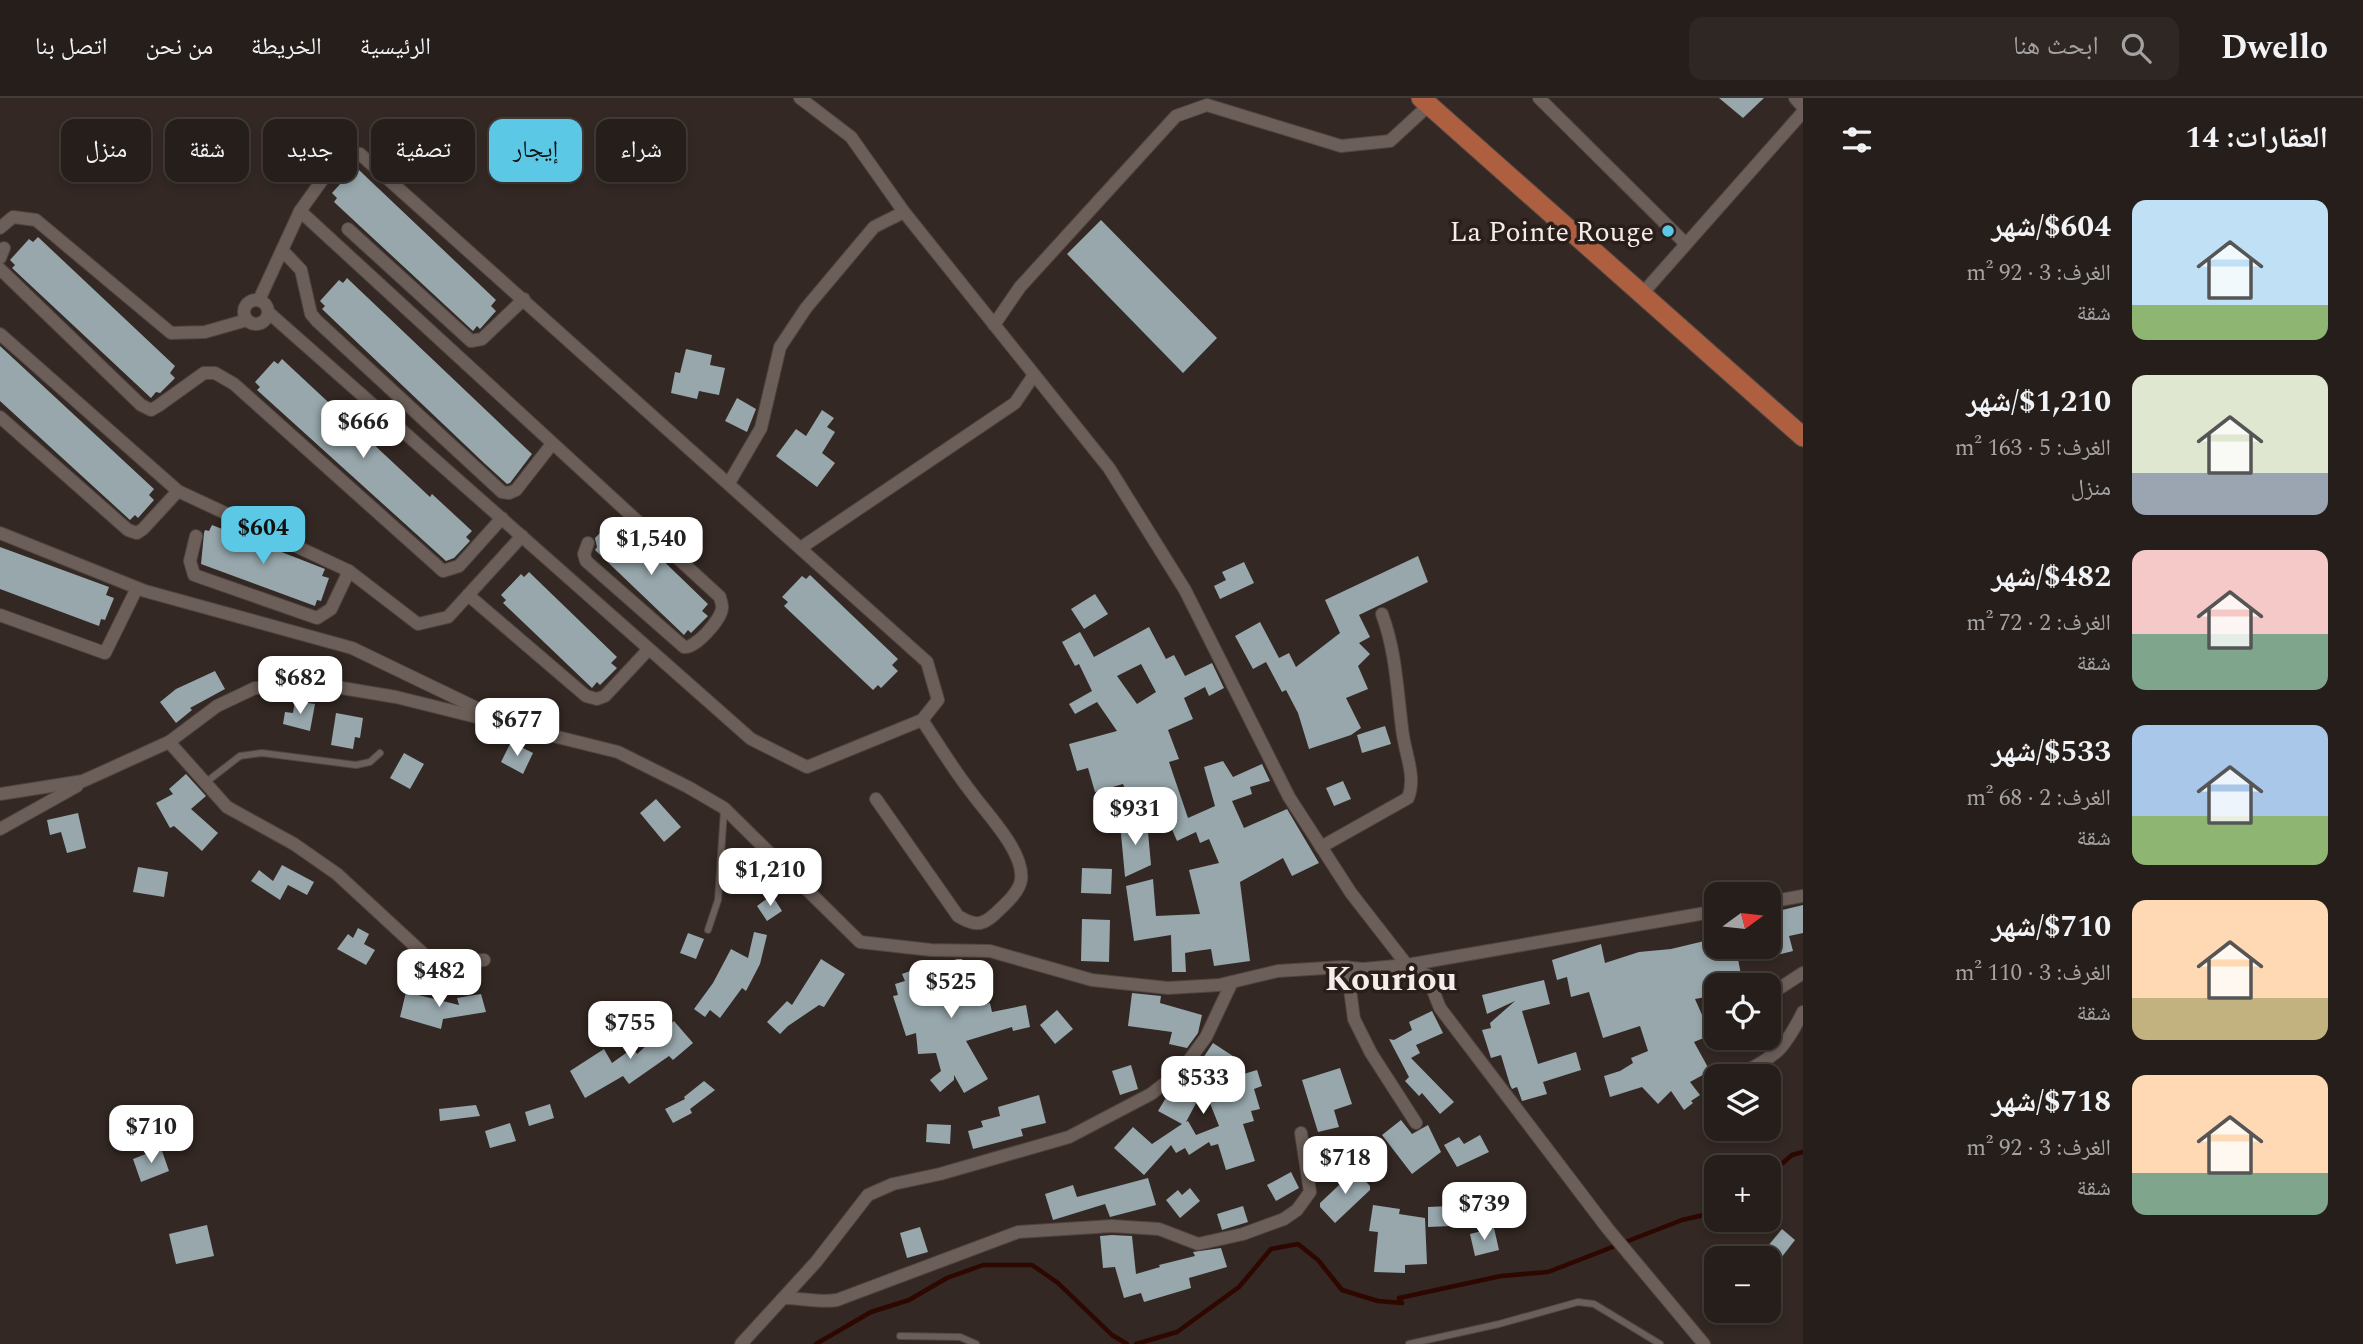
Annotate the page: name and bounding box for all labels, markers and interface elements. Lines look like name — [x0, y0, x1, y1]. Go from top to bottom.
search box — [1689, 17, 2179, 80]
text: Dwello — [2221, 23, 2328, 73]
text: ابحث هنا — [2013, 26, 2099, 66]
text: اتصل بنا — [35, 29, 107, 65]
text: من نحن — [145, 29, 213, 65]
text: الخريطة — [251, 29, 322, 65]
text: الرئيسية — [360, 29, 431, 65]
icon: search — [2117, 29, 2155, 67]
text: العقارات: 14 — [2185, 115, 2328, 161]
chip: منزل — [61, 119, 151, 182]
chip: شقة — [165, 119, 249, 182]
chip: جديد — [263, 119, 357, 182]
chip: تصفية — [371, 119, 475, 182]
chip: إيجار — [489, 119, 582, 182]
chip: شراء — [596, 119, 686, 182]
icon: filters — [1838, 121, 1876, 159]
text: $604/شهر — [1991, 204, 2111, 250]
place label: La Pointe Rouge — [1450, 211, 1654, 254]
marker: La Pointe Rouge — [1660, 223, 1676, 239]
icon: home — [2188, 228, 2272, 312]
text: الغرف: 3 · 92 m² — [1966, 256, 2111, 291]
text: شقة — [2077, 296, 2111, 331]
text: $1,210/شهر — [1967, 379, 2111, 425]
pin: $666 — [322, 400, 404, 460]
icon: home — [2188, 403, 2272, 487]
text: $666 — [337, 405, 389, 440]
text: الغرف: 5 · 163 m² — [1955, 431, 2111, 466]
text: منزل — [2071, 471, 2111, 506]
pin: $604 — [222, 506, 304, 566]
text: $604 — [237, 511, 289, 546]
pin: $1,540 — [594, 518, 708, 577]
text: $1,540 — [616, 522, 686, 557]
text: $482/شهر — [1991, 554, 2111, 600]
icon: home — [2188, 578, 2272, 662]
text: الغرف: 2 · 72 m² — [1966, 606, 2111, 641]
text: شقة — [2077, 646, 2111, 681]
pin: $682 — [259, 656, 341, 716]
text: $682 — [274, 661, 326, 696]
pin: $677 — [476, 698, 558, 758]
text: $677 — [491, 703, 543, 738]
text: $533/شهر — [1991, 729, 2111, 775]
icon: home — [2188, 753, 2272, 837]
text: الغرف: 2 · 68 m² — [1966, 781, 2111, 816]
pin: $931 — [1094, 788, 1176, 847]
text: $931 — [1109, 792, 1161, 827]
text: شقة — [2077, 821, 2111, 856]
pin: $1,210 — [713, 848, 827, 908]
text: $1,210 — [735, 853, 805, 888]
north arrow — [1704, 882, 1782, 959]
map controls — [1704, 882, 1781, 1323]
text: $710/شهر — [1991, 904, 2111, 950]
icon: home — [2188, 928, 2272, 1012]
pin: $482 — [398, 950, 480, 1009]
district label: Kouriou — [1325, 953, 1458, 1006]
text: $482 — [413, 954, 465, 989]
text: الغرف: 3 · 110 m² — [1955, 956, 2111, 991]
pin: $525 — [910, 960, 992, 1020]
text: $525 — [925, 965, 977, 1000]
button: locate — [1704, 973, 1781, 1050]
text: شقة — [2077, 996, 2111, 1031]
pin: $755 — [589, 1002, 671, 1061]
text: $755 — [604, 1006, 656, 1041]
pin: $533 — [1162, 1056, 1244, 1116]
text: $533 — [1177, 1061, 1229, 1096]
button: layers — [1704, 1064, 1781, 1141]
text: $718/شهر — [1991, 1079, 2111, 1125]
icon: home — [2188, 1103, 2272, 1187]
pin: $710 — [110, 1105, 192, 1165]
text: $710 — [125, 1110, 177, 1145]
text: الغرف: 3 · 92 m² — [1966, 1131, 2111, 1166]
pin: $718 — [1304, 1136, 1386, 1196]
text: $718 — [1319, 1141, 1371, 1176]
button: + — [1704, 1155, 1781, 1232]
text: شقة — [2077, 1171, 2111, 1206]
pin: $739 — [1443, 1182, 1525, 1242]
text: $739 — [1458, 1187, 1510, 1222]
button: − — [1704, 1246, 1781, 1323]

